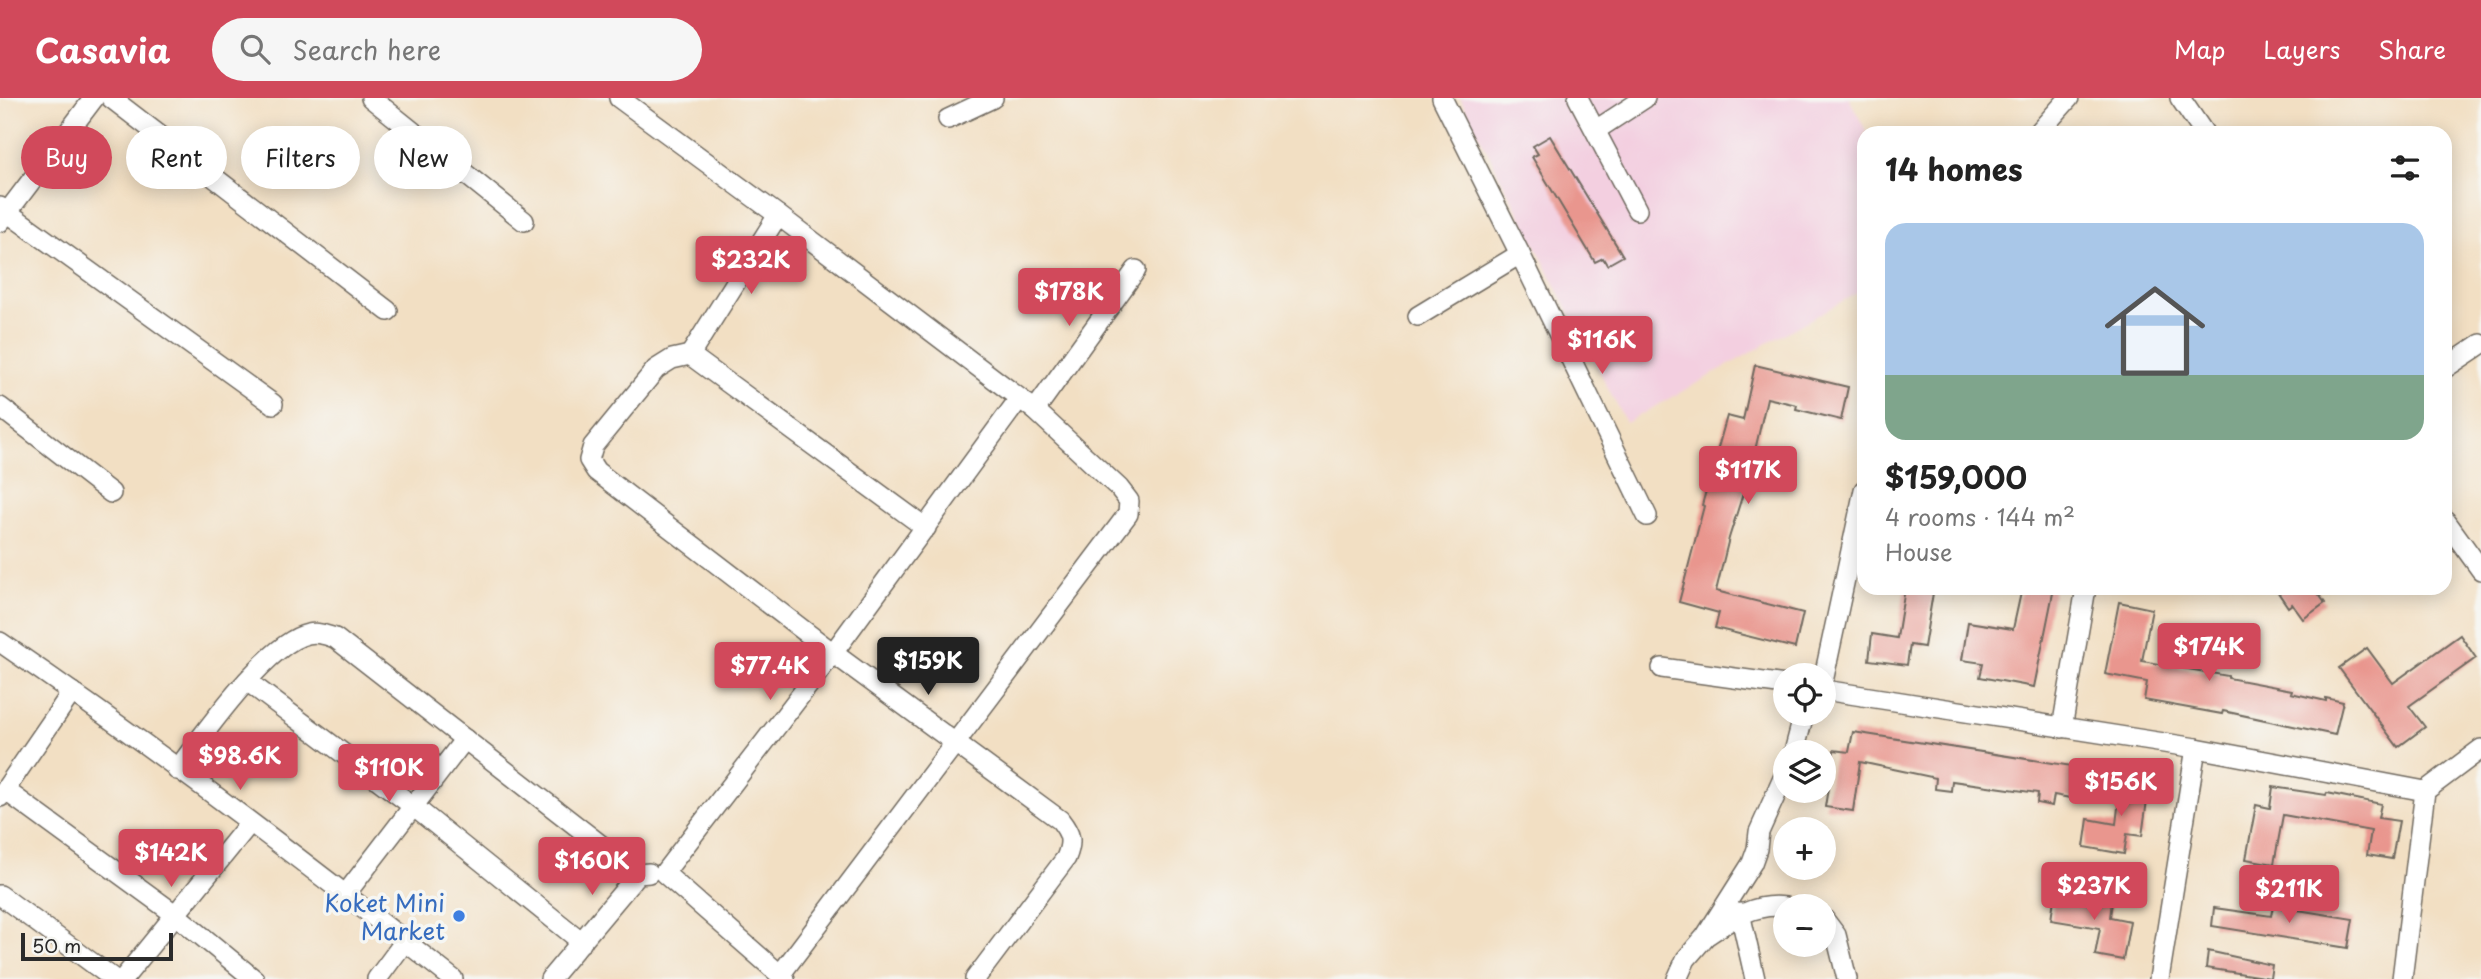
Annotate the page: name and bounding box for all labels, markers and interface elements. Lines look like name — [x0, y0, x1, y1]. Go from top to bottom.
search box — [212, 18, 702, 81]
text: Casavia — [35, 24, 170, 74]
icon: search — [236, 30, 274, 68]
text: Search here — [292, 30, 441, 69]
text: Map — [2174, 31, 2225, 67]
text: Layers — [2263, 31, 2340, 67]
text: Share — [2378, 31, 2446, 67]
chip: Buy — [21, 126, 112, 189]
chip: Rent — [126, 126, 227, 189]
chip: Filters — [241, 126, 360, 189]
chip: New — [374, 126, 472, 189]
text: 14 homes — [1885, 146, 2023, 191]
icon: filters — [2386, 149, 2424, 187]
pin: $232K — [702, 236, 800, 296]
text: $232K — [712, 241, 790, 276]
pin: $178K — [1020, 268, 1118, 328]
icon: home — [2092, 268, 2218, 394]
text: $178K — [1034, 273, 1104, 308]
pin: $116K — [1553, 316, 1651, 376]
text: $116K — [1568, 321, 1636, 356]
pin: $117K — [1699, 446, 1797, 506]
text: $117K — [1715, 451, 1781, 486]
text: $159,000 — [1885, 454, 2027, 499]
text: 4 rooms · 144 m² — [1885, 499, 2075, 534]
text: House — [1885, 534, 1952, 569]
pin: $174K — [2160, 624, 2258, 683]
text: $174K — [2174, 628, 2244, 663]
pin: $159K — [879, 638, 977, 697]
pin: $77.4K — [713, 642, 827, 702]
text: $159K — [893, 642, 963, 677]
text: $77.4K — [730, 647, 810, 682]
map controls — [1773, 663, 1836, 957]
button: locate — [1773, 663, 1836, 726]
pin: $98.6K — [183, 732, 297, 792]
text: $98.6K — [199, 737, 281, 772]
button: layers — [1773, 740, 1836, 803]
pin: $110K — [340, 744, 438, 804]
text: $110K — [354, 749, 424, 784]
pin: $156K — [2072, 758, 2170, 818]
text: $156K — [2085, 763, 2157, 798]
button: + — [1773, 817, 1836, 880]
pin: $142K — [122, 830, 220, 889]
text: $142K — [135, 834, 208, 869]
pin: $160K — [543, 838, 641, 897]
text: $160K — [554, 842, 630, 877]
pin: $237K — [2045, 862, 2143, 922]
pin: $211K — [2240, 866, 2338, 925]
text: $237K — [2057, 867, 2131, 902]
text: $211K — [2255, 870, 2323, 905]
place label: Koket Mini Market — [324, 884, 445, 948]
button: − — [1773, 894, 1836, 957]
marker: Koket Mini Market — [451, 908, 467, 924]
scale bar — [21, 930, 173, 962]
text: 50 m — [32, 931, 81, 959]

